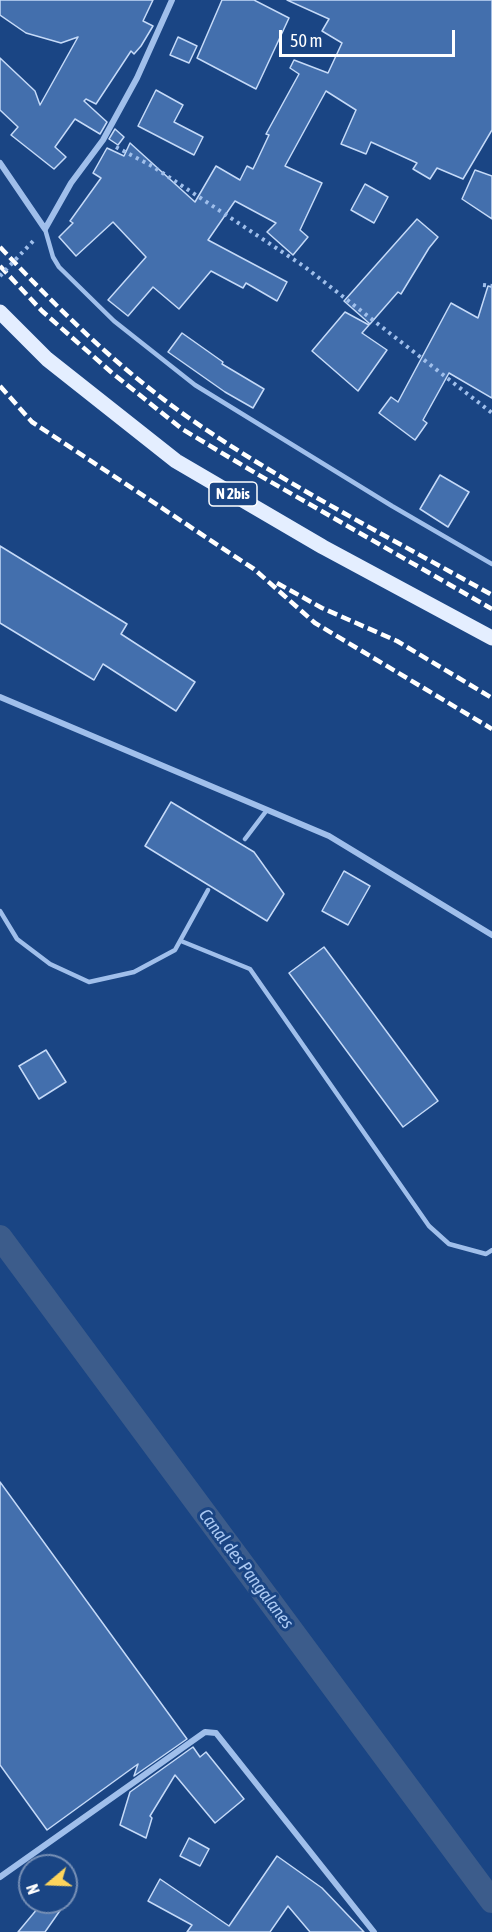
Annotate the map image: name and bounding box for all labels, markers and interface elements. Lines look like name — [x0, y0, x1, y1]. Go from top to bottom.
scale bar — [282, 18, 458, 56]
text: 50 m — [290, 30, 322, 51]
road number: N 2bis — [209, 482, 257, 506]
water label: Canal des Pangalanes — [194, 1505, 298, 1633]
north arrow — [18, 1854, 78, 1914]
text: N — [23, 1882, 43, 1897]

